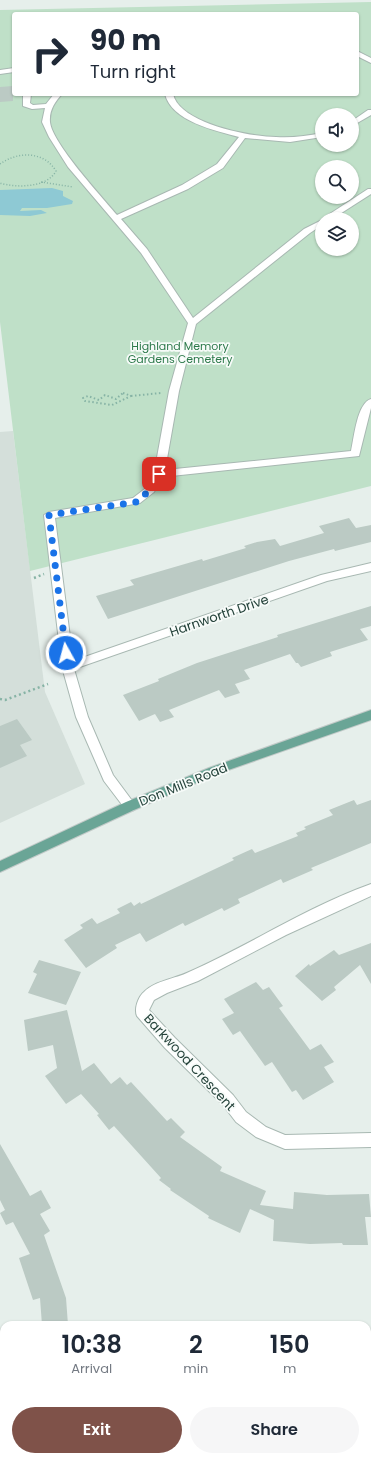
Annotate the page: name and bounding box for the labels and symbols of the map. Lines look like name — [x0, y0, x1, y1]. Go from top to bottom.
park label: Highland Memory Gardens Cemetery — [128, 338, 233, 367]
pin — [142, 457, 176, 491]
street label: Harnworth Drive — [167, 590, 271, 641]
position arrow — [45, 632, 87, 674]
street label: Don Mills Road — [136, 758, 230, 811]
street label: Barkwood Crescent — [140, 1010, 240, 1115]

